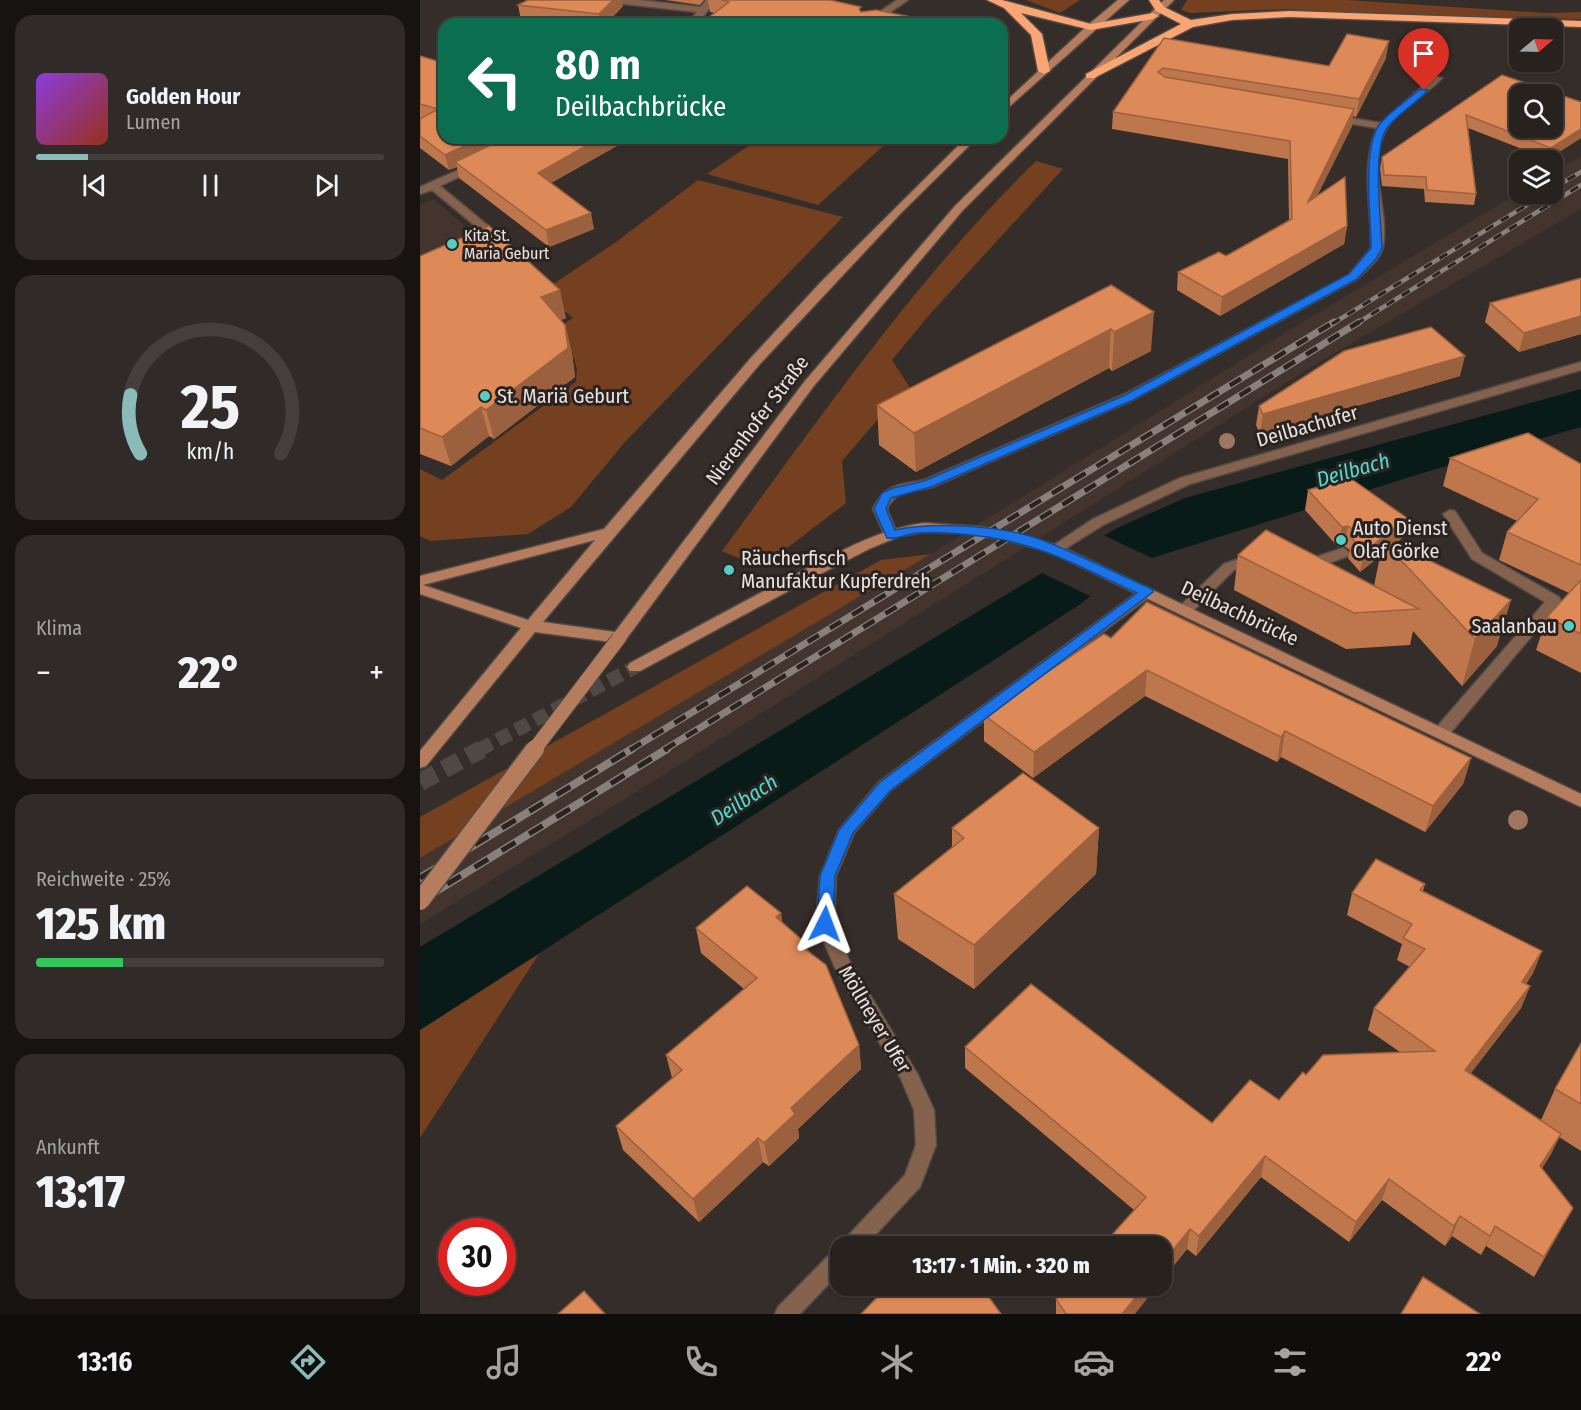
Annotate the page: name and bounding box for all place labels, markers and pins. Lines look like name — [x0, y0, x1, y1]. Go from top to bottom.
pin — [1398, 28, 1449, 90]
place label: Kita St. Maria Geburt — [464, 226, 550, 263]
marker: Kita St. Maria Geburt — [445, 237, 459, 251]
place label: St. Mariä Geburt — [497, 384, 629, 408]
marker: St. Mariä Geburt — [478, 389, 492, 403]
place label: Auto Dienst Olaf Görke — [1353, 516, 1448, 563]
marker: Auto Dienst Olaf Görke — [1334, 533, 1348, 547]
place label: Räucherfisch Manufaktur Kupferdreh — [741, 546, 931, 593]
marker: Räucherfisch Manufaktur Kupferdreh — [722, 563, 736, 577]
place label: Saalanbau — [1472, 614, 1557, 638]
marker: Saalanbau — [1562, 619, 1576, 633]

